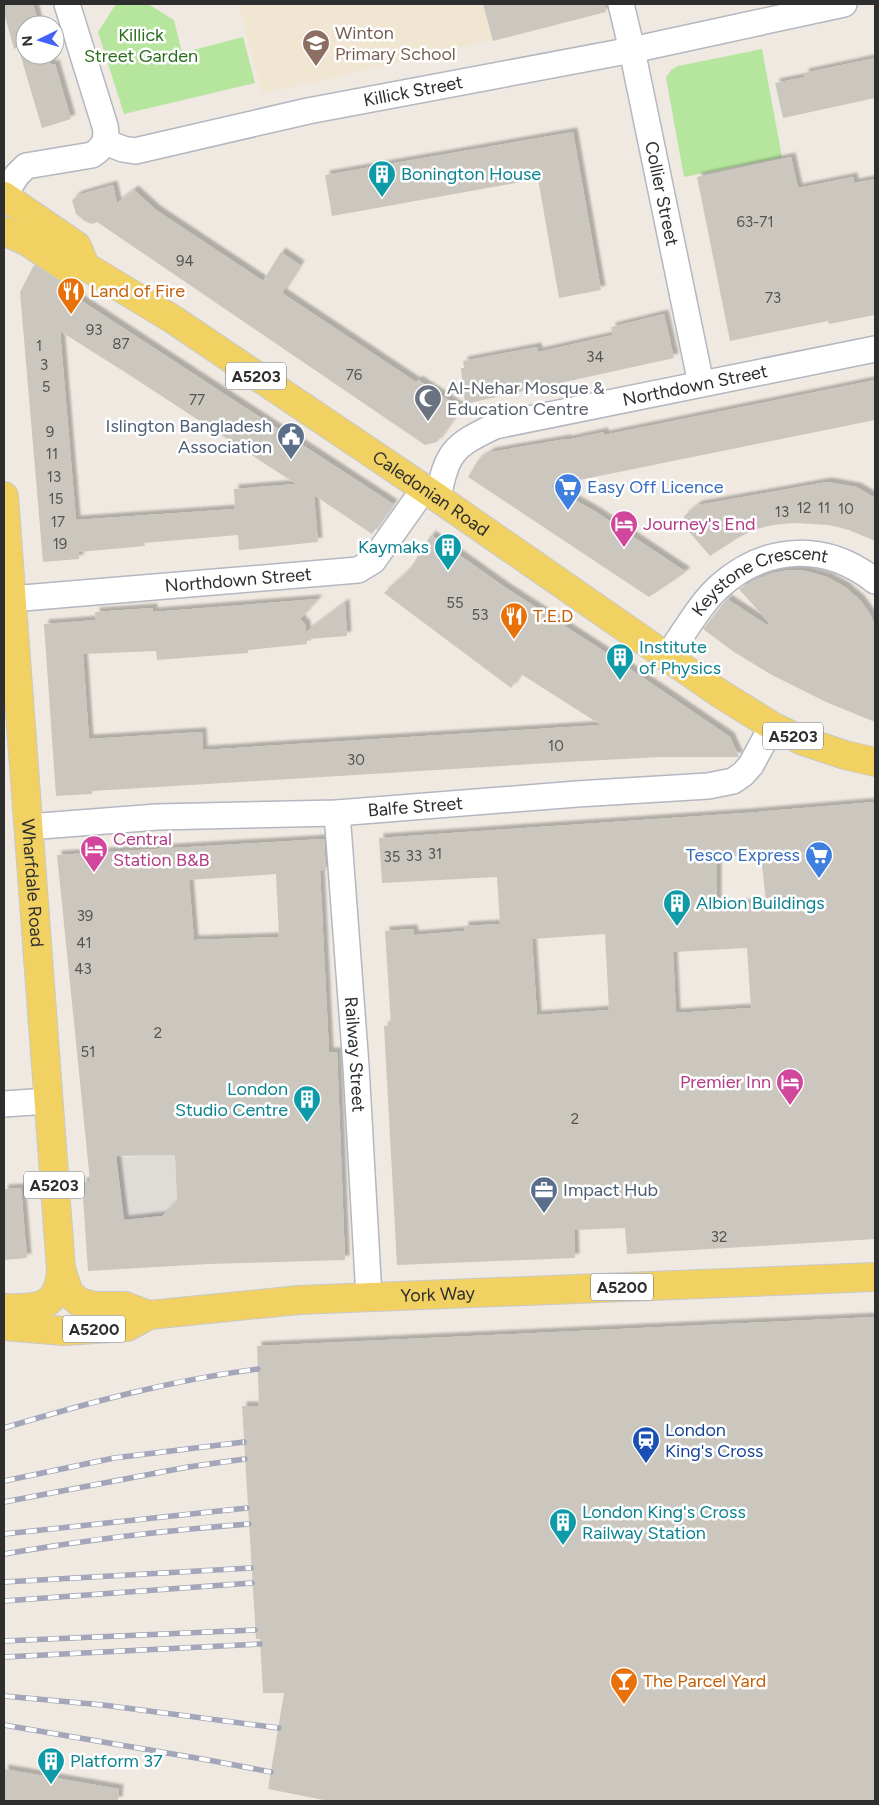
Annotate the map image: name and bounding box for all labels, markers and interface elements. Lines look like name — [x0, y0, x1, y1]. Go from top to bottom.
north arrow — [15, 15, 65, 65]
place label: Winton Primary School — [335, 22, 456, 65]
park label: Killick Street Garden — [84, 24, 198, 67]
school or university icon: Winton Primary School — [301, 28, 331, 67]
text: N — [19, 35, 36, 47]
street label: Killick Street — [362, 71, 465, 111]
street label: Collier Street — [640, 139, 683, 248]
building icon: Bonington House — [367, 159, 397, 198]
place label: Bonington House — [401, 163, 541, 185]
house number: 63-71 — [736, 213, 774, 231]
house number: 94 — [176, 252, 194, 270]
restaurant icon: Land of Fire — [56, 276, 86, 315]
place label: Land of Fire — [90, 280, 185, 302]
house number: 73 — [765, 289, 781, 307]
house number: 93 — [86, 321, 102, 339]
house number: 87 — [112, 335, 130, 353]
house number: 1 — [36, 337, 42, 355]
house number: 34 — [586, 348, 604, 366]
house number: 3 — [40, 356, 48, 374]
street label: Northdown Street — [621, 360, 770, 411]
road number: A5203 — [226, 362, 286, 390]
house number: 76 — [346, 366, 363, 384]
place label: Al-Nehar Mosque & Education Centre — [447, 377, 605, 420]
house number: 5 — [42, 378, 50, 396]
mosque icon: Al-Nehar Mosque & Education Centre — [413, 383, 443, 422]
house number: 77 — [189, 391, 205, 409]
place label: Islington Bangladesh Association — [106, 415, 272, 458]
public building icon: Islington Bangladesh Association — [276, 421, 306, 460]
house number: 9 — [46, 423, 54, 441]
house number: 11 — [46, 445, 58, 463]
street label: Caledonian Road — [368, 446, 493, 541]
house number: 13 — [47, 468, 61, 486]
supermarket icon: Easy Off Licence — [553, 472, 583, 511]
place label: Easy Off Licence — [587, 476, 724, 498]
house number: 15 — [49, 490, 63, 508]
house number: 12 — [797, 499, 811, 517]
house number: 11 — [818, 499, 830, 517]
house number: 10 — [838, 500, 854, 518]
house number: 13 — [775, 503, 789, 521]
hotel icon: Journey's End — [609, 509, 639, 548]
house number: 17 — [51, 513, 65, 531]
place label: Journey's End — [643, 513, 756, 535]
building icon: Kaymaks — [433, 532, 463, 571]
house number: 19 — [53, 535, 67, 553]
place label: Kaymaks — [358, 536, 429, 558]
street label: Keystone Crescent — [687, 542, 831, 620]
street label: Northdown Street — [164, 563, 313, 597]
house number: 55 — [446, 594, 464, 612]
restaurant icon: T.E.D — [499, 601, 529, 640]
place label: T.E.D — [533, 605, 573, 627]
house number: 53 — [472, 606, 488, 624]
place label: Institute of Physics — [639, 636, 721, 679]
building icon: Institute of Physics — [605, 642, 635, 681]
road number: A5203 — [763, 722, 823, 749]
house number: 10 — [548, 737, 564, 755]
house number: 30 — [347, 751, 365, 769]
street label: Balfe Street — [367, 792, 464, 822]
street label: Wharfdale Road — [17, 818, 48, 948]
place label: Central Station B&B — [113, 828, 210, 871]
hotel icon: Central Station B&B — [79, 834, 109, 873]
supermarket icon: Tesco Express — [804, 840, 834, 879]
place label: Tesco Express — [686, 844, 800, 866]
house number: 31 — [428, 845, 442, 863]
house number: 33 — [406, 847, 422, 865]
house number: 35 — [384, 848, 400, 866]
building icon: Albion Buildings — [662, 888, 692, 927]
place label: Albion Buildings — [696, 892, 825, 914]
house number: 39 — [77, 907, 93, 925]
house number: 41 — [76, 934, 92, 952]
house number: 43 — [74, 960, 92, 978]
street label: Railway Street — [340, 996, 370, 1113]
house number: 2 — [154, 1024, 162, 1042]
house number: 51 — [81, 1043, 95, 1061]
hotel icon: Premier Inn — [775, 1067, 805, 1106]
place label: Premier Inn — [680, 1071, 771, 1093]
place label: London Studio Centre — [175, 1078, 288, 1121]
building icon: London Studio Centre — [292, 1084, 322, 1123]
house number: 2 — [571, 1110, 579, 1128]
road number: A5203 — [24, 1172, 84, 1198]
office icon: Impact Hub — [529, 1175, 559, 1214]
place label: Impact Hub — [563, 1179, 658, 1201]
house number: 32 — [711, 1228, 727, 1246]
road number: A5200 — [591, 1274, 653, 1300]
street label: York Way — [400, 1282, 476, 1307]
road number: A5200 — [63, 1316, 125, 1342]
place label: London King's Cross — [665, 1419, 763, 1462]
station icon: London King's Cross — [631, 1425, 661, 1464]
place label: London King's Cross Railway Station — [582, 1501, 746, 1544]
building icon: London King's Cross Railway Station — [548, 1507, 578, 1546]
bar icon: The Parcel Yard — [609, 1666, 639, 1705]
place label: The Parcel Yard — [643, 1670, 766, 1692]
building icon: Platform 37 — [36, 1746, 66, 1785]
place label: Platform 37 — [70, 1750, 163, 1772]

